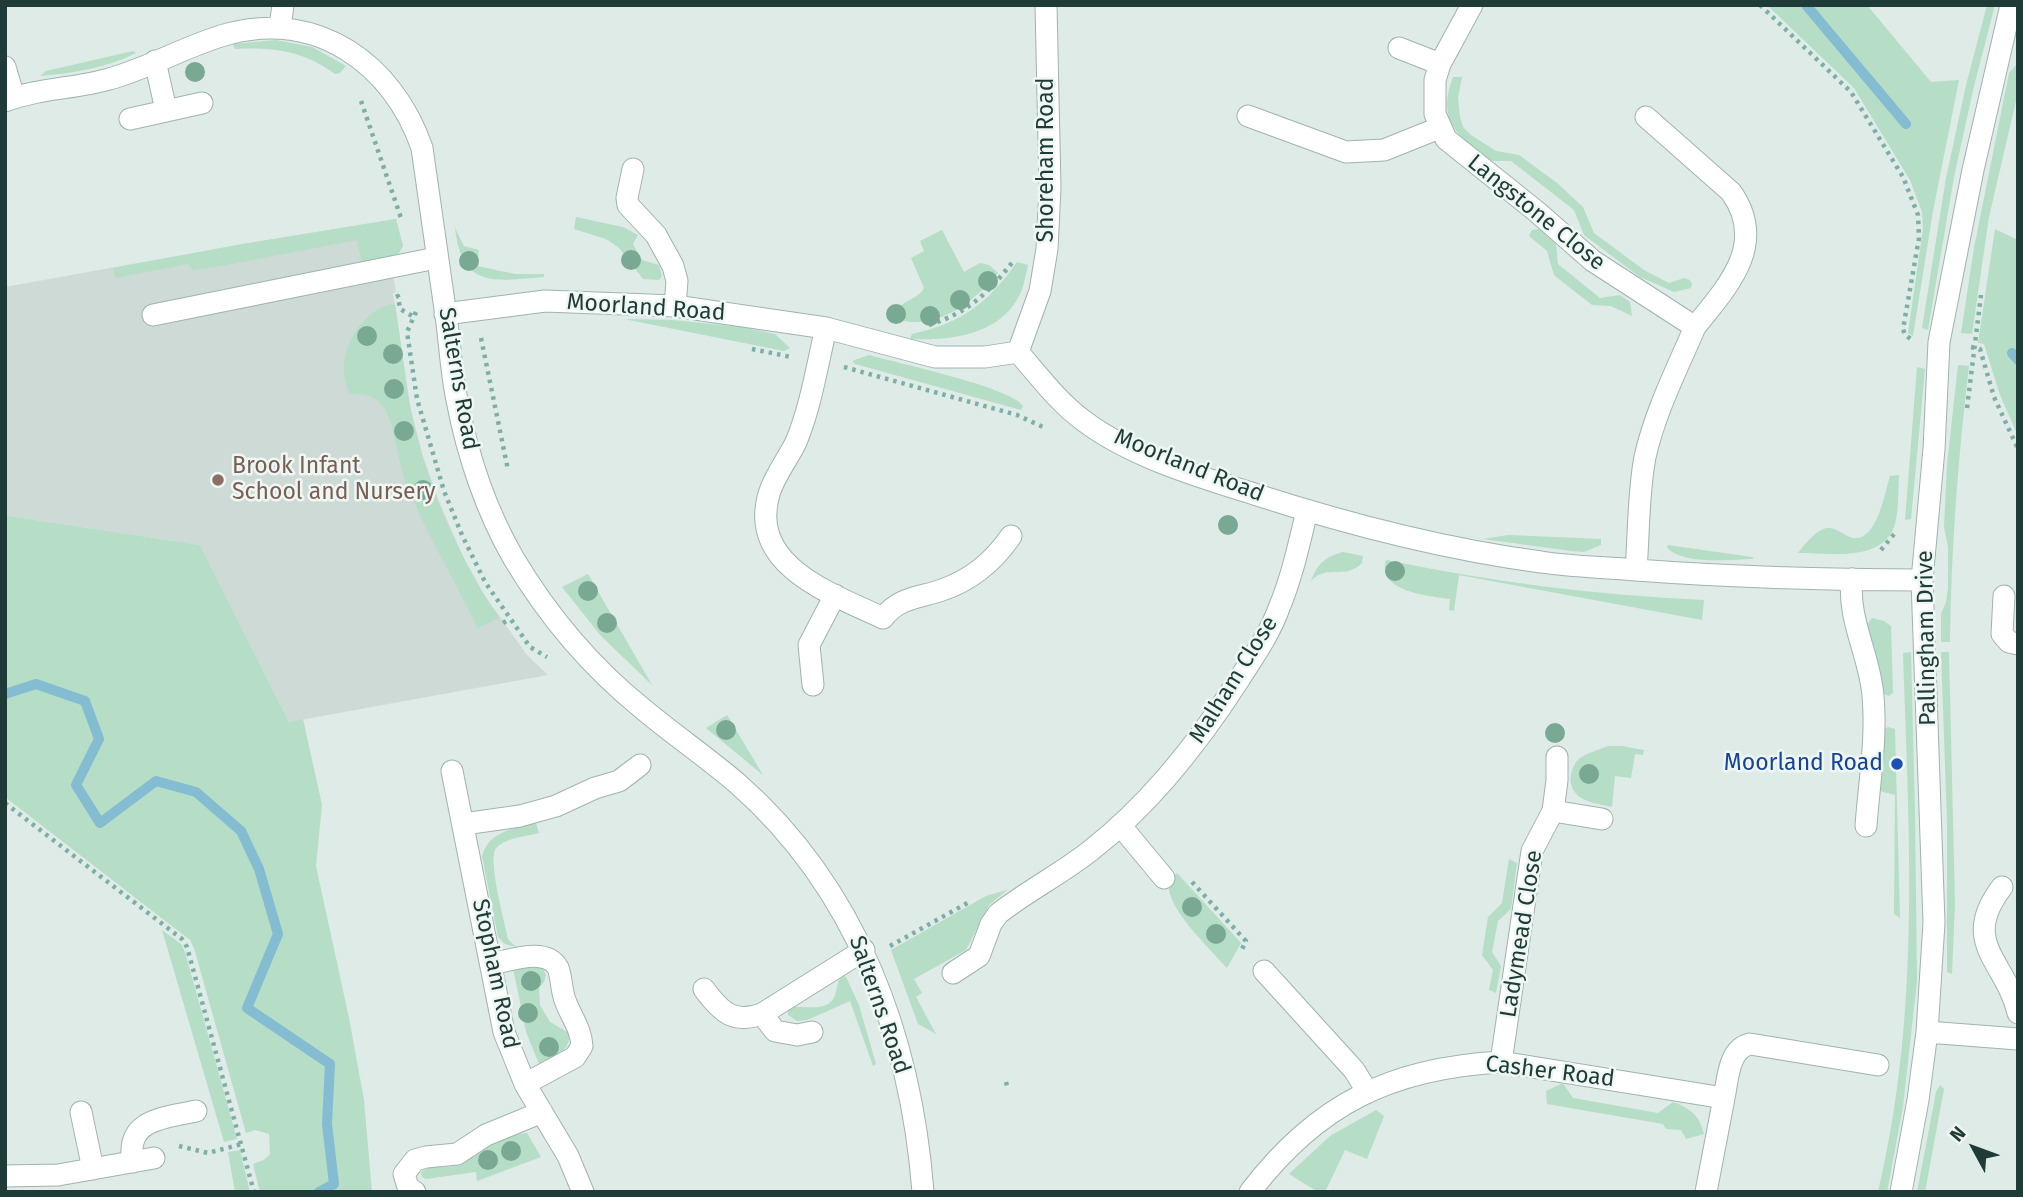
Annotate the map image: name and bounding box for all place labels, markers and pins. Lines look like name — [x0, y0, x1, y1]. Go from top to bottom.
place label: Brook Infant School and Nursery — [232, 453, 436, 507]
marker: Brook Infant School and Nursery — [210, 472, 226, 488]
place label: Moorland Road — [1724, 750, 1883, 778]
marker: Moorland Road — [1889, 756, 1905, 772]

